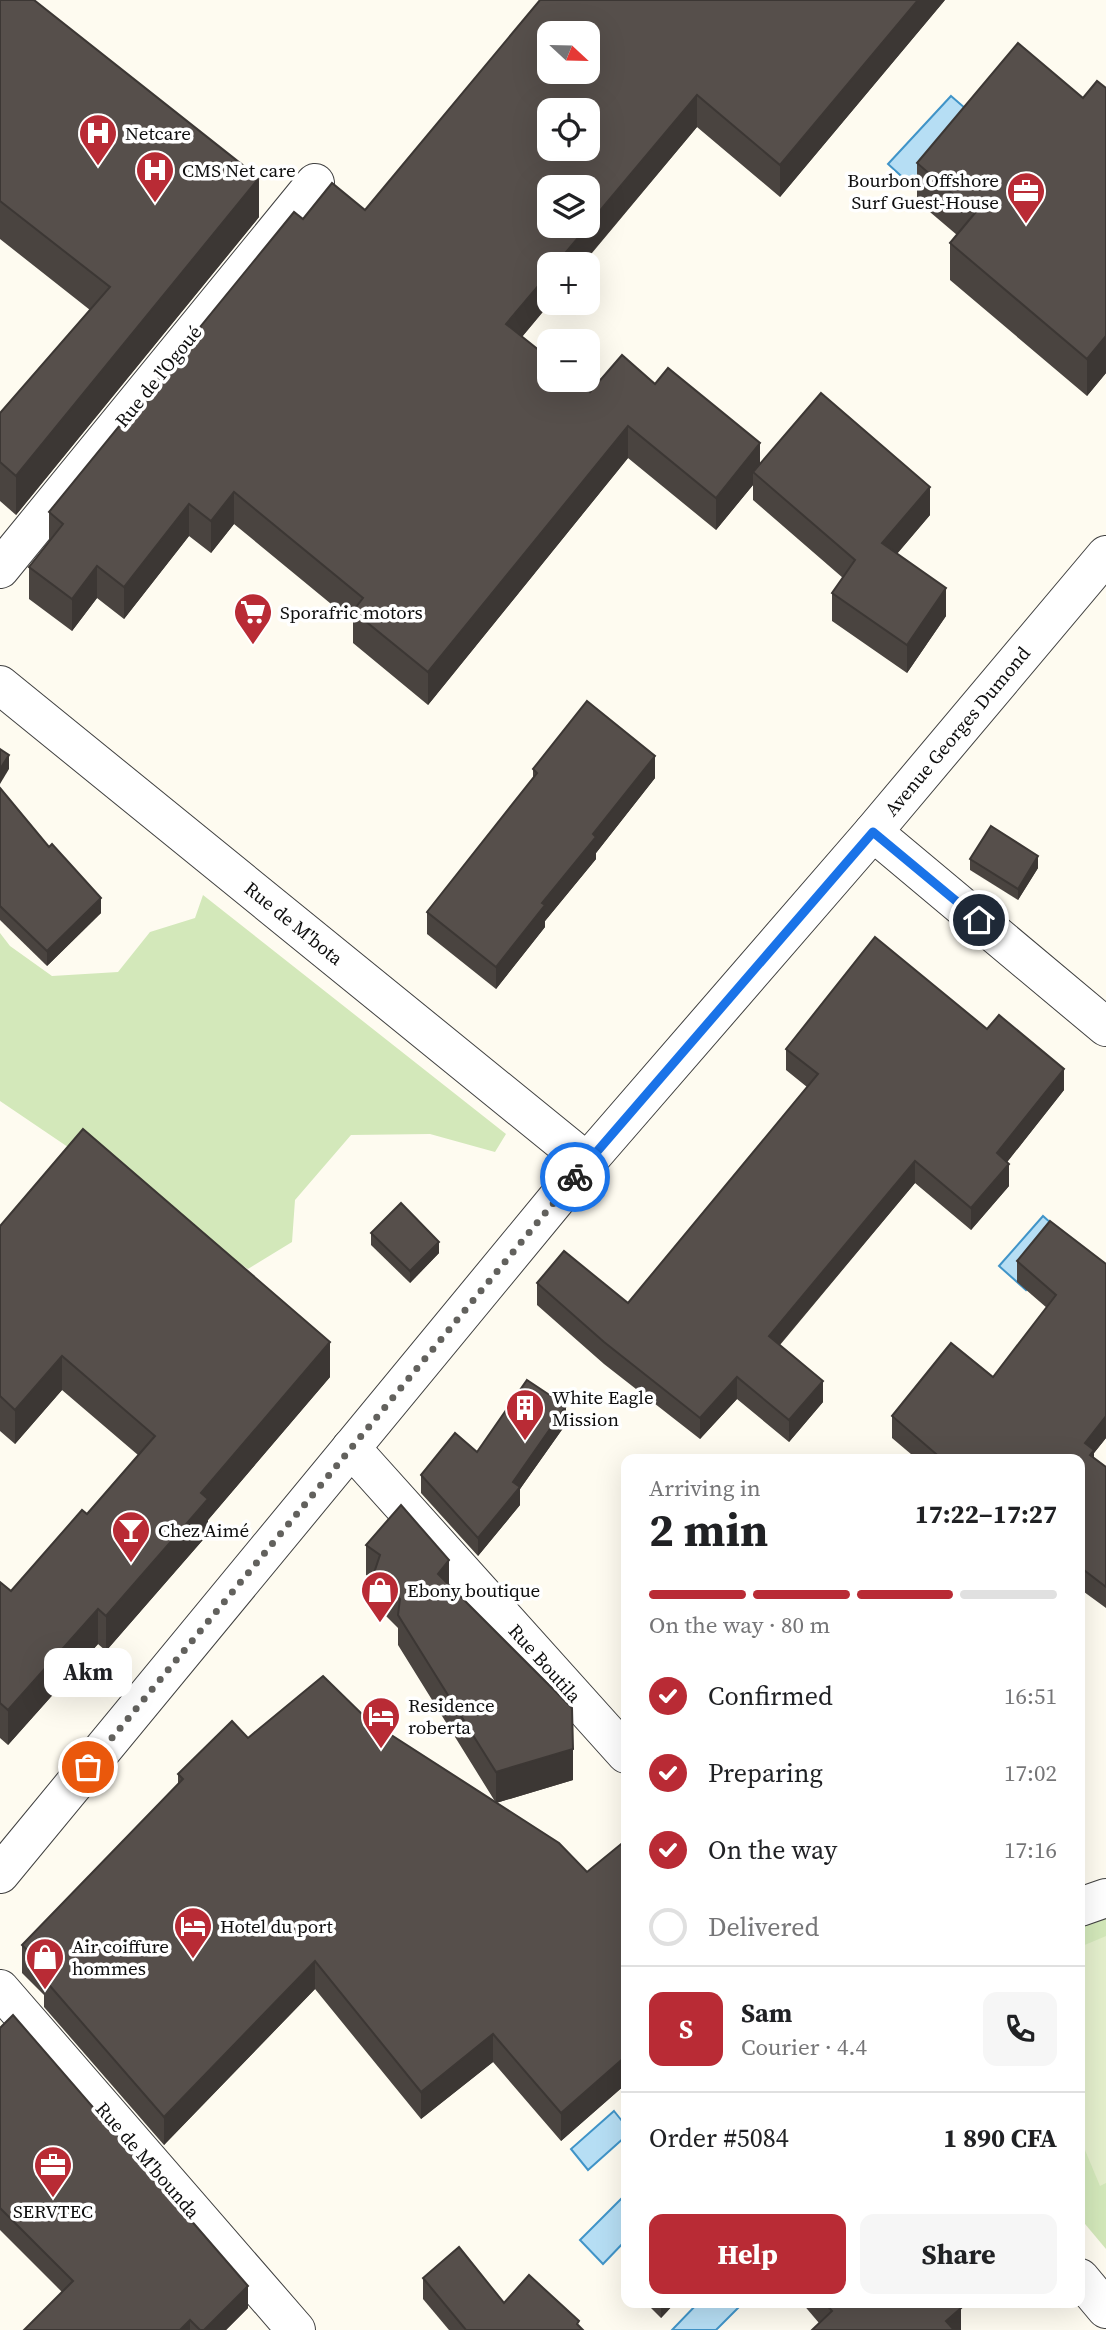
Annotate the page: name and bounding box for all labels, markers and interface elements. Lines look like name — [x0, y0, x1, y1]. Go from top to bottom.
north arrow — [537, 21, 600, 84]
map controls — [537, 21, 600, 392]
button: locate — [537, 98, 600, 161]
hospital icon: Netcare — [77, 112, 119, 167]
place label: Netcare — [125, 120, 191, 146]
hospital icon: CMS Net care — [134, 149, 176, 204]
place label: CMS Net care — [182, 157, 296, 183]
place label: Bourbon Offshore Surf Guest-House — [847, 167, 999, 215]
office icon: Bourbon Offshore Surf Guest-House — [1005, 170, 1047, 225]
button: layers — [537, 175, 600, 238]
button: + — [537, 252, 600, 315]
street label: Rue de l'Ogoué — [109, 320, 207, 432]
button: − — [537, 329, 600, 392]
supermarket icon: Sporafric motors — [232, 591, 274, 646]
place label: Sporafric motors — [280, 599, 423, 625]
street label: Avenue Georges Dumond — [878, 640, 1036, 821]
street label: Rue de M'bota — [239, 875, 349, 971]
pin — [949, 890, 1009, 950]
icon: home — [960, 901, 998, 939]
courier — [540, 1142, 610, 1212]
icon: bike — [556, 1158, 594, 1196]
place label: White Eagle Mission — [552, 1384, 654, 1432]
building icon: White Eagle Mission — [504, 1387, 546, 1442]
text: Arriving in — [649, 1472, 761, 1504]
text: 17:22–17:27 — [915, 1496, 1057, 1532]
text: 2 min — [649, 1498, 768, 1561]
bar icon: Chez Aimé — [110, 1509, 152, 1564]
place label: Chez Aimé — [158, 1517, 249, 1543]
shop icon: Ebony boutique — [359, 1569, 401, 1624]
place label: Ebony boutique — [407, 1577, 540, 1603]
text: On the way · 80 m — [649, 1609, 830, 1641]
street label: Rue Boutila — [503, 1618, 587, 1708]
callout: Akm — [44, 1648, 132, 1697]
text: Akm — [63, 1656, 113, 1688]
icon: check — [649, 1677, 687, 1715]
text: Confirmed — [708, 1678, 833, 1714]
text: 16:51 — [1004, 1680, 1057, 1712]
place label: Residence roberta — [408, 1692, 495, 1740]
hotel icon: Residence roberta — [360, 1695, 402, 1750]
pin — [58, 1737, 118, 1797]
icon: bag — [69, 1748, 107, 1786]
icon: check — [649, 1754, 687, 1792]
text: Preparing — [708, 1755, 823, 1791]
text: 17:02 — [1004, 1757, 1057, 1789]
icon: check — [649, 1831, 687, 1869]
text: On the way — [708, 1832, 837, 1868]
text: 17:16 — [1004, 1834, 1057, 1866]
hotel icon: Hotel du port — [172, 1905, 214, 1960]
text: Delivered — [708, 1909, 819, 1945]
place label: Hotel du port — [220, 1913, 334, 1939]
place label: Air coiffure hommes — [72, 1933, 169, 1981]
shop icon: Air coiffure hommes — [24, 1936, 66, 1991]
button: phone — [983, 1992, 1057, 2066]
text: Sam — [741, 1995, 792, 2031]
text: S — [679, 2011, 693, 2047]
text: Courier · 4.4 — [741, 2031, 867, 2063]
street label: Rue de M'bounda — [90, 2096, 206, 2224]
text: Order #5084 — [649, 2120, 789, 2156]
text: 1 890 CFA — [943, 2120, 1057, 2156]
office icon: SERVTEC — [32, 2144, 74, 2199]
place label: SERVTEC — [13, 2198, 93, 2224]
button: Help — [649, 2214, 846, 2294]
button: Share — [860, 2214, 1057, 2294]

